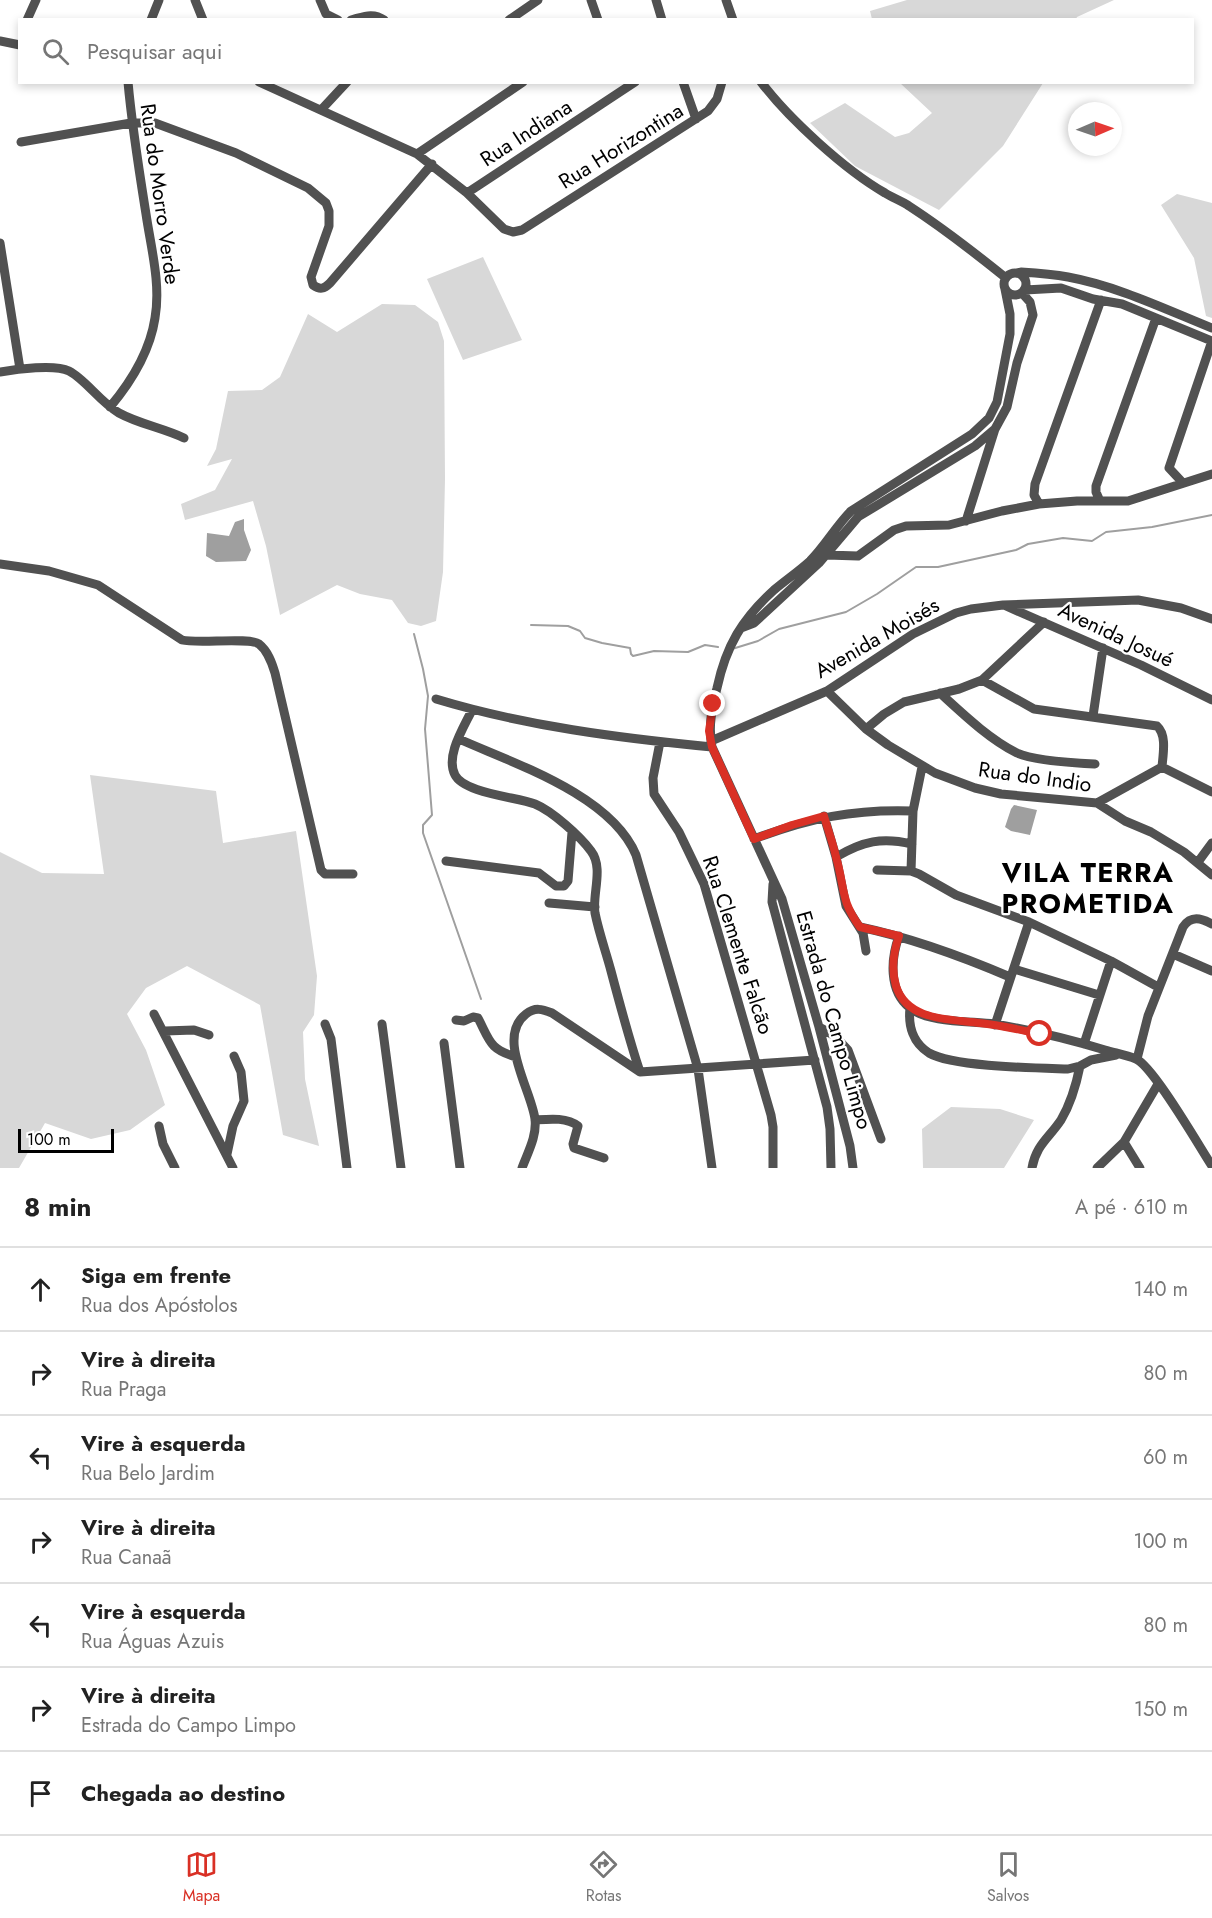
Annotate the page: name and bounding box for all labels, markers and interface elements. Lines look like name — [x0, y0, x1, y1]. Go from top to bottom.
search box — [18, 18, 1194, 84]
icon: search — [39, 35, 72, 68]
text: Pesquisar aqui — [87, 35, 222, 67]
street label: Rua Indiana — [474, 92, 578, 174]
street label: Rua Horizontina — [553, 96, 689, 196]
street label: Rua do Morro Verde — [132, 102, 188, 286]
north arrow — [1068, 102, 1122, 156]
street label: Avenida Moisés — [809, 590, 945, 686]
street label: Avenida Josué — [1053, 595, 1179, 675]
route end — [699, 690, 725, 716]
street label: Rua do Indio — [976, 754, 1094, 800]
street label: Rua Clemente Falcão — [695, 852, 781, 1038]
district label: VILA TERRA PROMETIDA — [1001, 853, 1174, 923]
street label: Estrada do Campo Limpo — [788, 907, 880, 1133]
route start — [1026, 1020, 1052, 1046]
scale bar — [18, 1126, 114, 1154]
text: 100 m — [27, 1128, 71, 1151]
text: 8 min — [24, 1188, 92, 1226]
text: A pé · 610 m — [1075, 1193, 1188, 1222]
text: Siga em frente — [81, 1259, 231, 1291]
icon: ahead — [24, 1273, 57, 1306]
text: 140 m — [1134, 1275, 1188, 1304]
text: Rua dos Apóstolos — [81, 1291, 238, 1320]
text: Vire à direita — [81, 1343, 216, 1375]
icon: right — [24, 1357, 57, 1390]
text: 80 m — [1143, 1359, 1188, 1388]
text: Rua Praga — [81, 1375, 166, 1404]
text: Vire à esquerda — [81, 1427, 246, 1459]
icon: left — [24, 1441, 57, 1474]
text: 60 m — [1143, 1443, 1188, 1472]
text: Rua Belo Jardim — [81, 1459, 215, 1488]
text: Vire à direita — [81, 1511, 216, 1543]
icon: right — [24, 1525, 57, 1558]
text: 100 m — [1133, 1527, 1188, 1556]
text: Rua Canaã — [81, 1543, 171, 1572]
text: Vire à esquerda — [81, 1595, 246, 1627]
icon: left — [24, 1609, 57, 1642]
text: 80 m — [1143, 1611, 1188, 1640]
text: Rua Águas Azuis — [81, 1627, 224, 1656]
text: Vire à direita — [81, 1679, 216, 1711]
icon: right — [24, 1693, 57, 1726]
text: 150 m — [1134, 1695, 1188, 1724]
text: Estrada do Campo Limpo — [81, 1711, 296, 1740]
icon: arrive — [24, 1777, 57, 1810]
text: Chegada ao destino — [81, 1777, 285, 1809]
tab: Mapa — [183, 1848, 220, 1907]
tab: Rotas — [586, 1848, 622, 1907]
tab: Salvos — [987, 1848, 1029, 1907]

